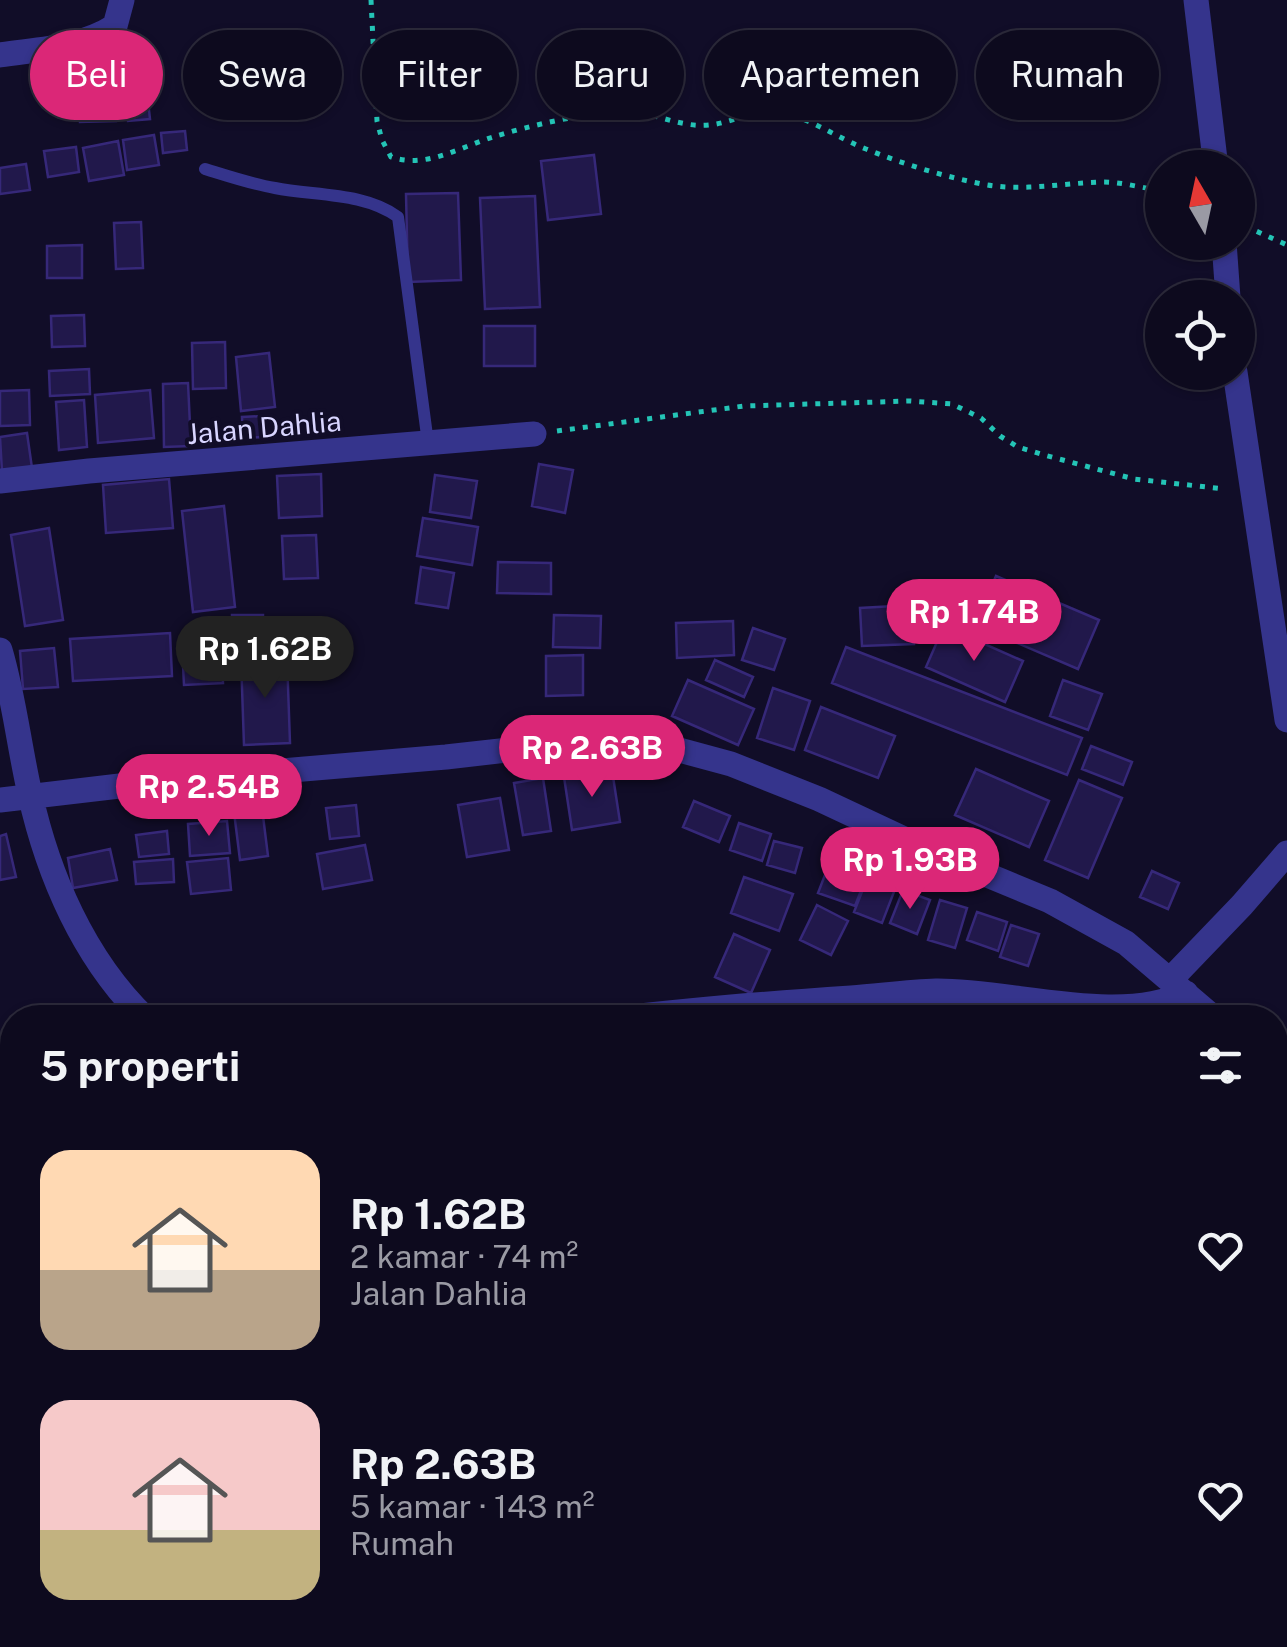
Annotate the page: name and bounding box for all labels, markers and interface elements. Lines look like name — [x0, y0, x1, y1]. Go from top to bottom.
chip: Beli — [30, 30, 163, 120]
chip: Sewa — [183, 30, 342, 120]
chip: Filter — [362, 30, 517, 120]
chip: Baru — [537, 30, 684, 120]
chip: Apartemen — [704, 30, 956, 120]
chip: Rumah — [976, 30, 1159, 120]
north arrow — [1145, 150, 1255, 260]
map controls — [1145, 150, 1255, 390]
button: locate — [1145, 280, 1255, 390]
street label: Jalan Dahlia — [185, 404, 343, 450]
pin: Rp 1.74B — [871, 579, 1077, 664]
text: Rp 1.74B — [909, 593, 1039, 630]
pin: Rp 1.62B — [162, 616, 368, 701]
text: Rp 1.62B — [198, 630, 332, 667]
pin: Rp 2.63B — [489, 715, 695, 800]
text: Rp 2.63B — [521, 729, 663, 766]
pin: Rp 2.54B — [106, 754, 312, 839]
text: Rp 2.54B — [138, 768, 280, 805]
pin: Rp 1.93B — [807, 827, 1013, 912]
text: Rp 1.93B — [842, 841, 978, 878]
icon: filters — [1193, 1038, 1248, 1093]
text: 5 properti — [40, 1041, 240, 1090]
text: Rp 1.62B — [350, 1189, 526, 1238]
icon: home — [120, 1190, 240, 1310]
icon: heart — [1193, 1223, 1248, 1278]
text: 2 kamar · 74 m² — [350, 1238, 578, 1275]
text: Jalan Dahlia — [350, 1275, 527, 1312]
text: Rp 2.63B — [350, 1439, 536, 1488]
icon: home — [120, 1440, 240, 1560]
icon: heart — [1193, 1473, 1248, 1528]
text: 5 kamar · 143 m² — [350, 1488, 595, 1525]
text: Rumah — [350, 1525, 454, 1562]

